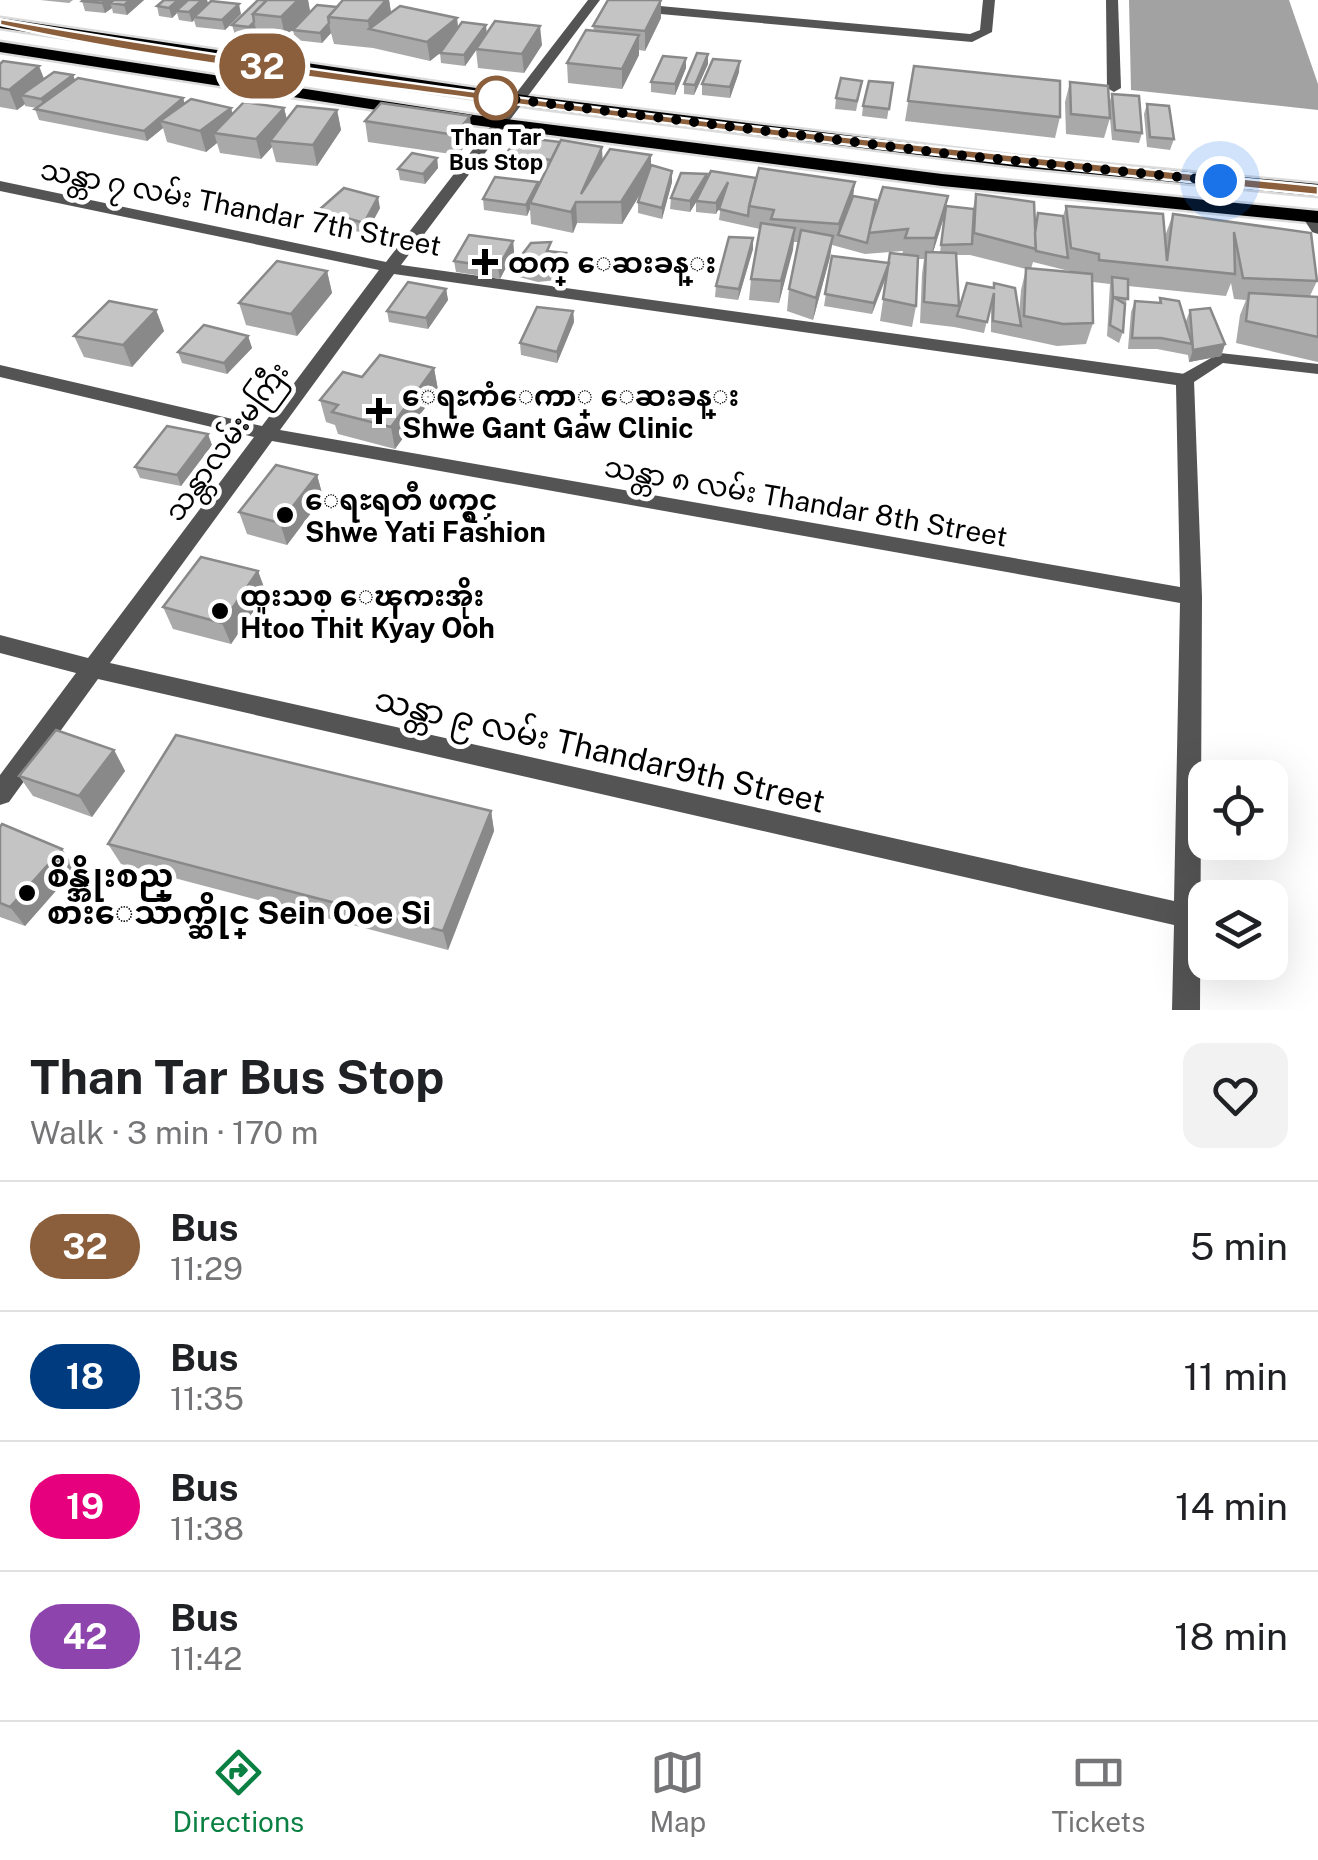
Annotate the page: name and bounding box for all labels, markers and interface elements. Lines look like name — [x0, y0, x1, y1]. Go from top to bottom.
line badge: 32 — [217, 34, 307, 98]
text: 32 — [239, 46, 285, 87]
marker: Than Tar Bus Stop — [475, 77, 517, 119]
place label: Than Tar Bus Stop — [449, 124, 543, 175]
street label: သန္တာ ၇ လမ်း Thandar 7th Street — [37, 151, 444, 269]
your location — [1195, 156, 1245, 206]
place label: ထက္ ေဆးခန္း — [508, 246, 716, 286]
marker: ထက္ ေဆးခန္း — [472, 249, 498, 275]
street label: သန္တာလမ်းမကြီး — [156, 354, 300, 531]
place label: ေရႊကံေကာ္ ေဆးခန္း Shwe Gant Gaw Clinic — [402, 379, 739, 444]
marker: ေရႊကံေကာ္ ေဆးခန္း Shwe Gant Gaw Clinic — [366, 398, 392, 424]
street label: သန္တာ ၈ လမ်း Thandar 8th Street — [601, 448, 1010, 560]
place label: ေရႊရတီ ဖက္ရွင္ Shwe Yati Fashion — [305, 481, 546, 548]
marker: ေရႊရတီ ဖက္ရွင္ Shwe Yati Fashion — [274, 504, 296, 526]
place label: ထူးသစ္ ေၾကးအိုး Htoo Thit Kyay Ooh — [240, 577, 495, 644]
marker: ထူးသစ္ ေၾကးအိုး Htoo Thit Kyay Ooh — [209, 600, 231, 622]
street label: သန္တာ ၉ လမ်း Thandar9th Street — [370, 676, 830, 828]
map controls — [1188, 760, 1288, 980]
button: locate — [1188, 760, 1288, 860]
place label: စိန္အိုးစည္ စားေသာက္ဆိုင္ Sein Ooe Si — [47, 854, 431, 939]
button: layers — [1188, 880, 1288, 980]
marker: စိန္အိုးစည္ စားေသာက္ဆိုင္ Sein Ooe Si — [16, 882, 38, 904]
button: heart — [1183, 1043, 1288, 1148]
text: Than Tar Bus Stop — [30, 1048, 444, 1105]
text: Walk · 3 min · 170 m — [30, 1114, 319, 1151]
text: Bus — [170, 1205, 239, 1250]
text: 5 min — [1190, 1224, 1288, 1269]
text: 32 — [62, 1226, 108, 1267]
text: 11:29 — [170, 1250, 243, 1287]
text: Bus — [170, 1335, 239, 1380]
text: 11 min — [1183, 1354, 1288, 1399]
text: 18 — [66, 1356, 104, 1397]
text: 11:35 — [170, 1380, 244, 1417]
text: Bus — [170, 1465, 239, 1510]
text: 14 min — [1175, 1484, 1288, 1529]
text: 19 — [66, 1486, 104, 1527]
text: 11:38 — [170, 1510, 244, 1547]
text: Bus — [170, 1595, 239, 1640]
text: 18 min — [1174, 1614, 1288, 1659]
text: 42 — [62, 1616, 108, 1657]
text: 11:42 — [170, 1640, 242, 1677]
tab: Directions — [173, 1745, 304, 1838]
tab: Map — [649, 1745, 706, 1838]
tab: Tickets — [1051, 1745, 1145, 1838]

